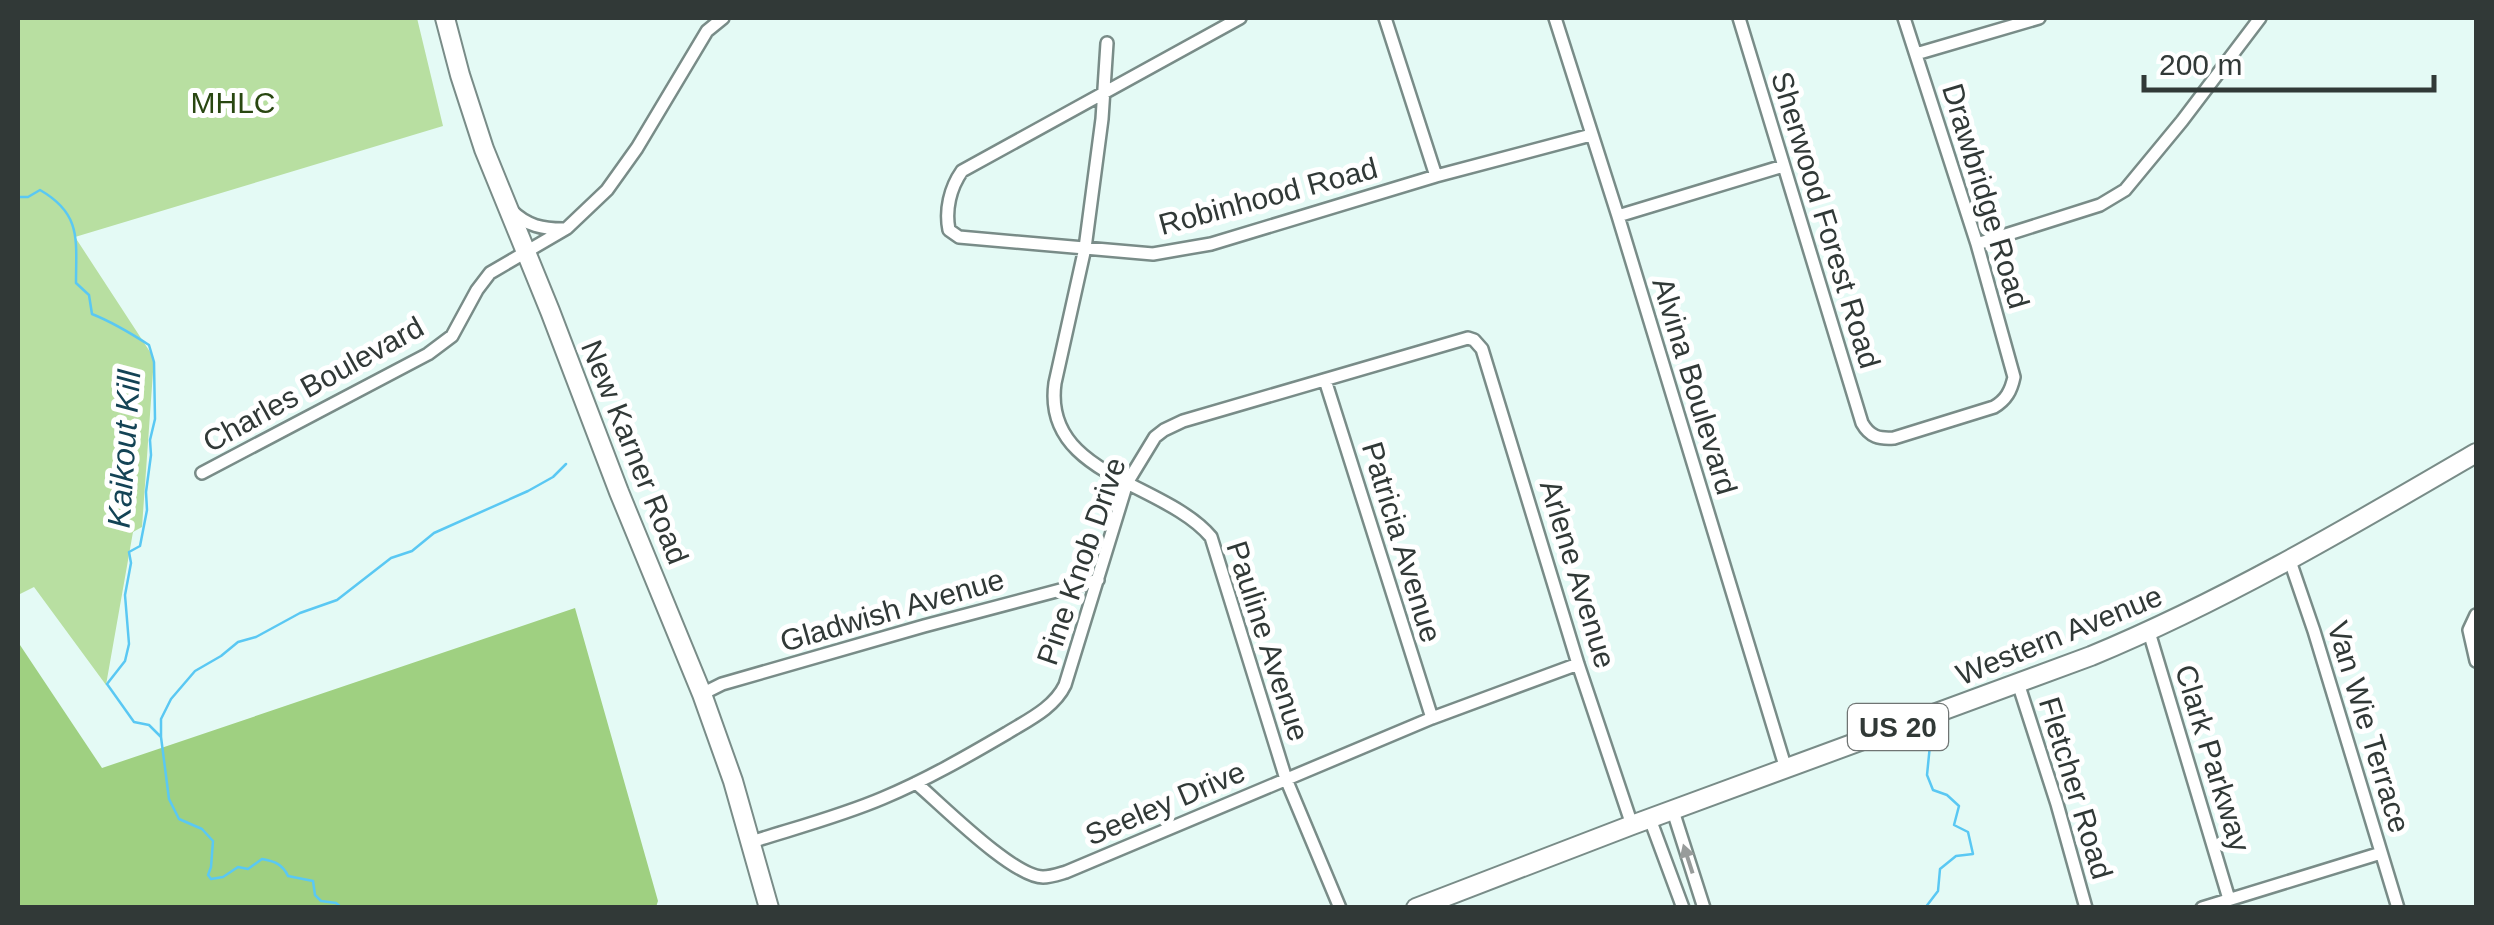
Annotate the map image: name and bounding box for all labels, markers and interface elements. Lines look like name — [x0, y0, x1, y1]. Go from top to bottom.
scale bar — [2144, 30, 2434, 92]
text: 200 m — [2159, 48, 2242, 81]
street label: Sherwood Forest Road — [1765, 68, 1887, 372]
street label: Drawbridge Road — [1936, 80, 2036, 312]
park label: MHLC — [190, 86, 276, 119]
street label: Robinhood Road — [1155, 151, 1381, 241]
street label: Alvina Boulevard — [1646, 274, 1744, 498]
street label: Charles Boulevard — [197, 310, 429, 458]
street label: New Karner Road — [575, 335, 695, 569]
water label: Kaikout Kill — [101, 368, 148, 529]
street label: Patricia Avenue — [1356, 438, 1448, 646]
street label: Pine Knob Drive — [1030, 453, 1132, 669]
street label: Arlene Avenue — [1534, 476, 1622, 672]
street label: Pauline Avenue — [1220, 537, 1316, 745]
street label: Gladwish Avenue — [776, 562, 1008, 658]
street label: Western Avenue — [1951, 579, 2167, 691]
street label: Van Wie Terrace — [2321, 617, 2417, 837]
street label: Clark Parkway — [2169, 661, 2257, 855]
street label: Fletcher Road — [2033, 693, 2119, 883]
road number: US 20 — [1848, 704, 1948, 750]
street label: Seeley Drive — [1080, 755, 1250, 851]
one-way arrow — [1680, 844, 1695, 874]

